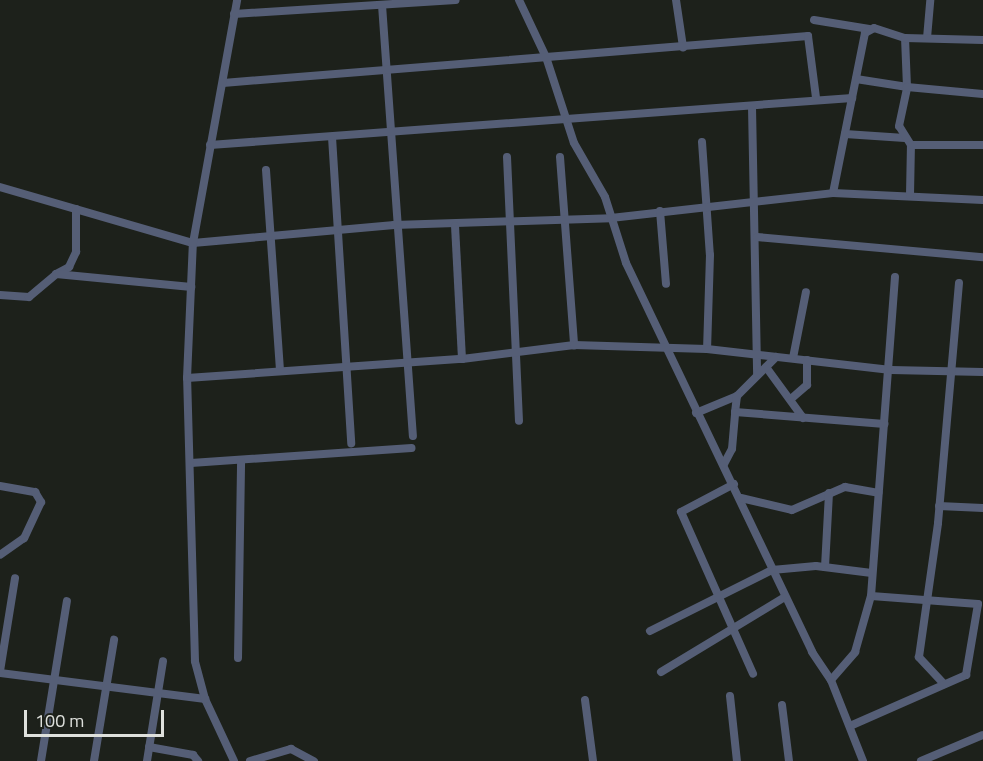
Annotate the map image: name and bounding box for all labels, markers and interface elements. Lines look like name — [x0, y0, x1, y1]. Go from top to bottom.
scale bar — [27, 698, 166, 736]
text: 100 m — [35, 707, 84, 734]

